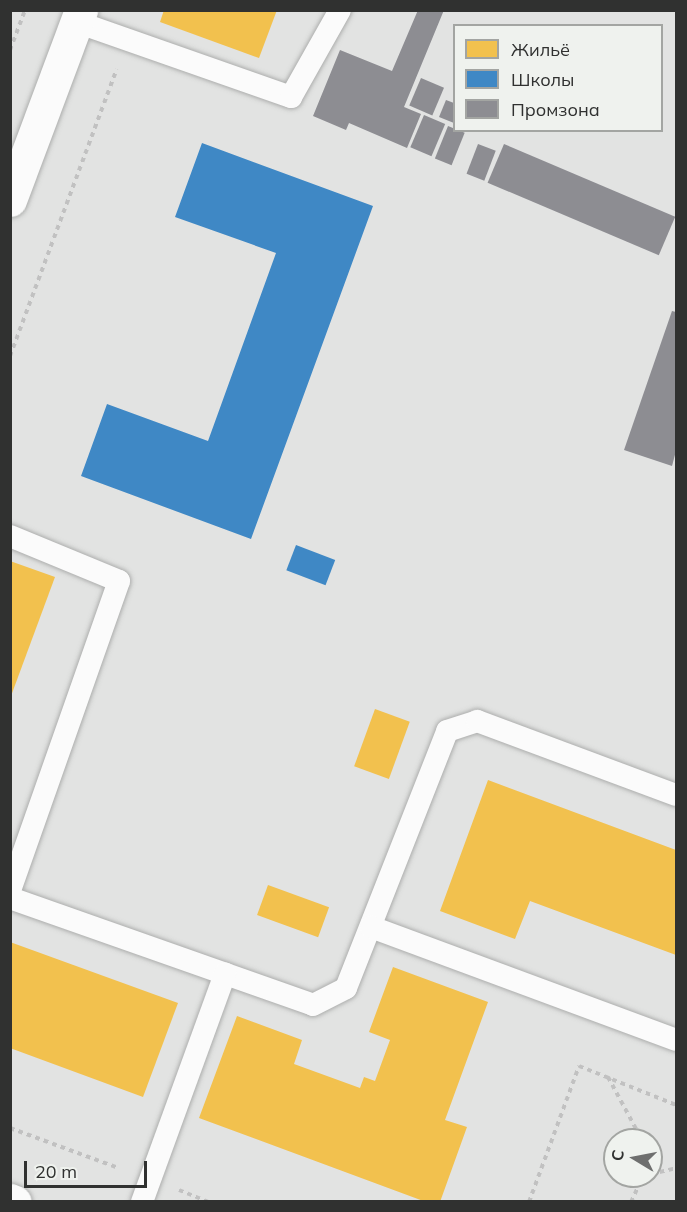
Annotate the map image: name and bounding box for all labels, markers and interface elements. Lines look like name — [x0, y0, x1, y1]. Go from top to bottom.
legend — [453, 24, 663, 132]
text: Жильё — [511, 38, 570, 61]
text: Школы — [511, 68, 574, 91]
text: Промзона — [511, 98, 600, 121]
north arrow — [603, 1128, 663, 1188]
text: С — [606, 1148, 628, 1162]
scale bar — [27, 1149, 150, 1187]
text: 20 m — [35, 1160, 77, 1183]

